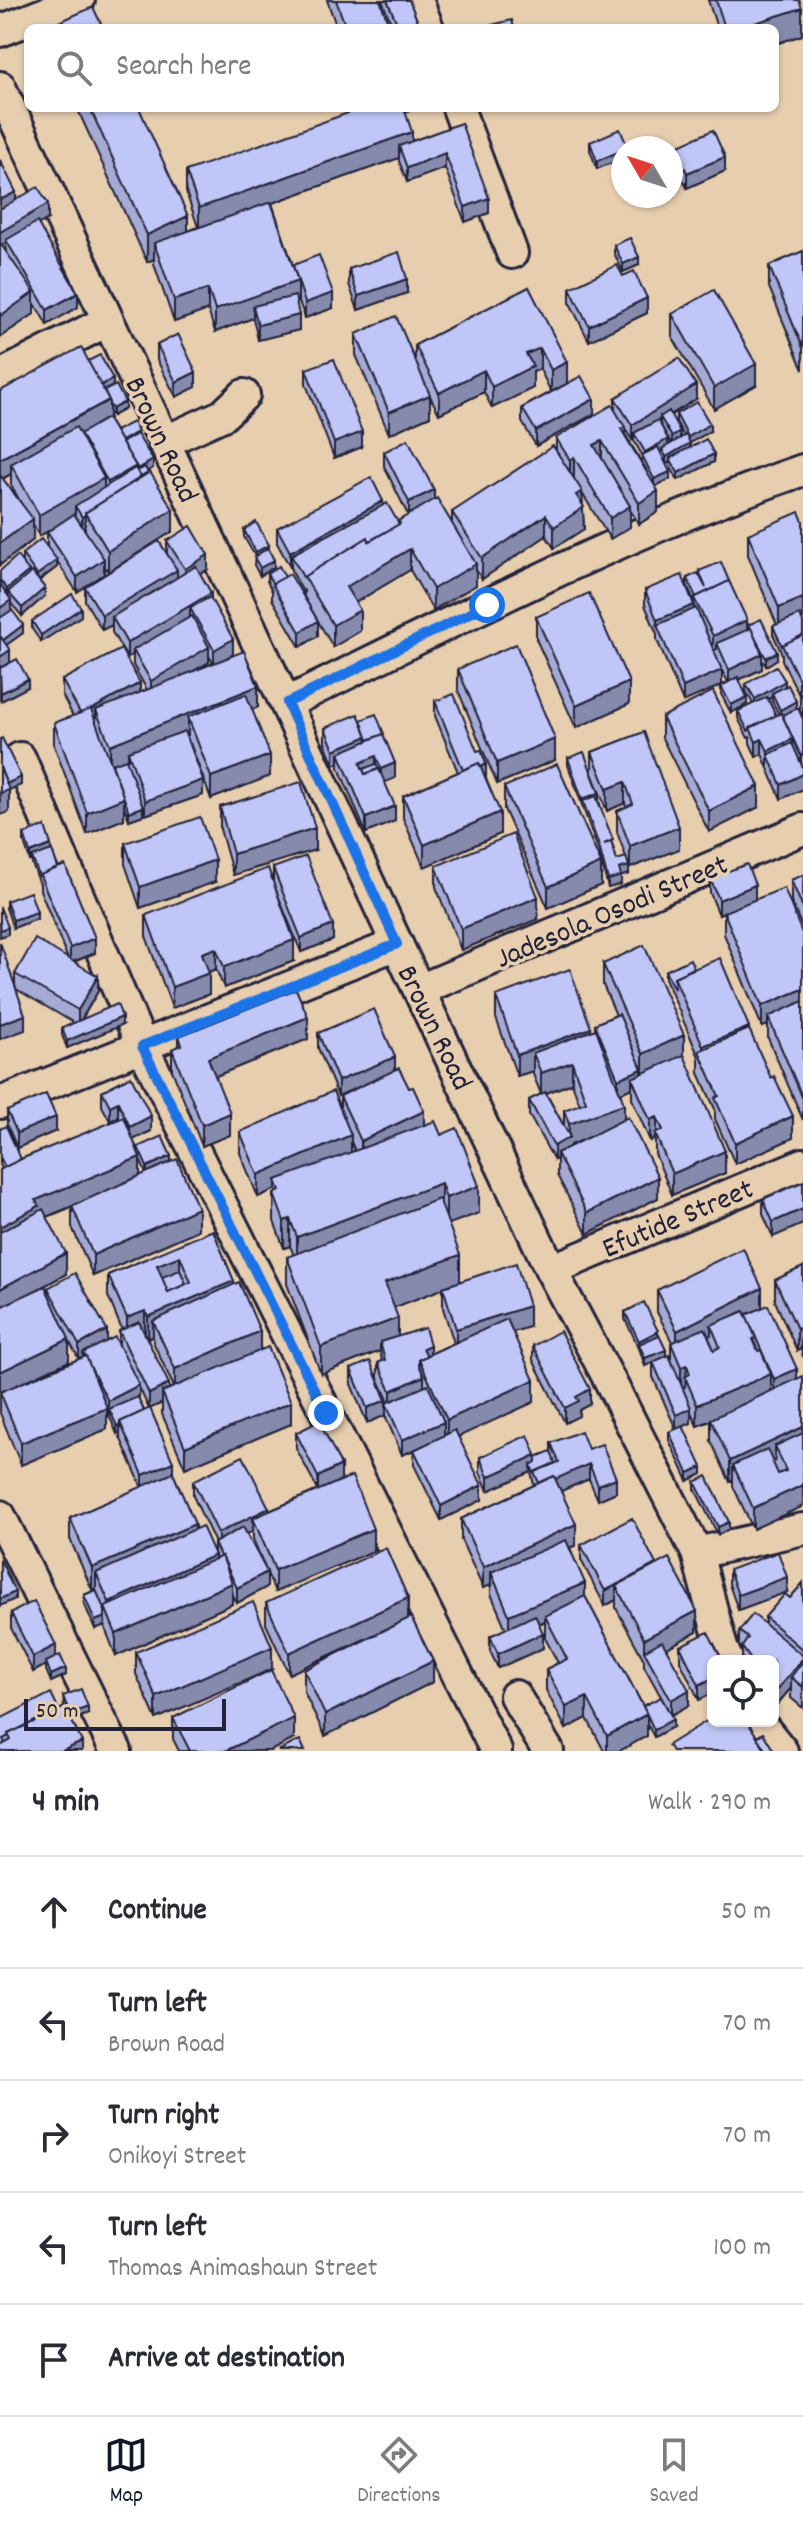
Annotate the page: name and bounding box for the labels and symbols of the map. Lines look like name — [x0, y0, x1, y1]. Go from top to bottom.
north arrow — [611, 136, 683, 208]
street label: Brown Road — [111, 371, 207, 511]
route start — [469, 587, 505, 623]
street label: Jadesola Osodi Street — [490, 846, 736, 983]
street label: Brown Road — [383, 959, 481, 1099]
street label: Efutide Street — [596, 1170, 761, 1272]
route end — [308, 1395, 344, 1431]
scale bar — [24, 1695, 226, 1731]

